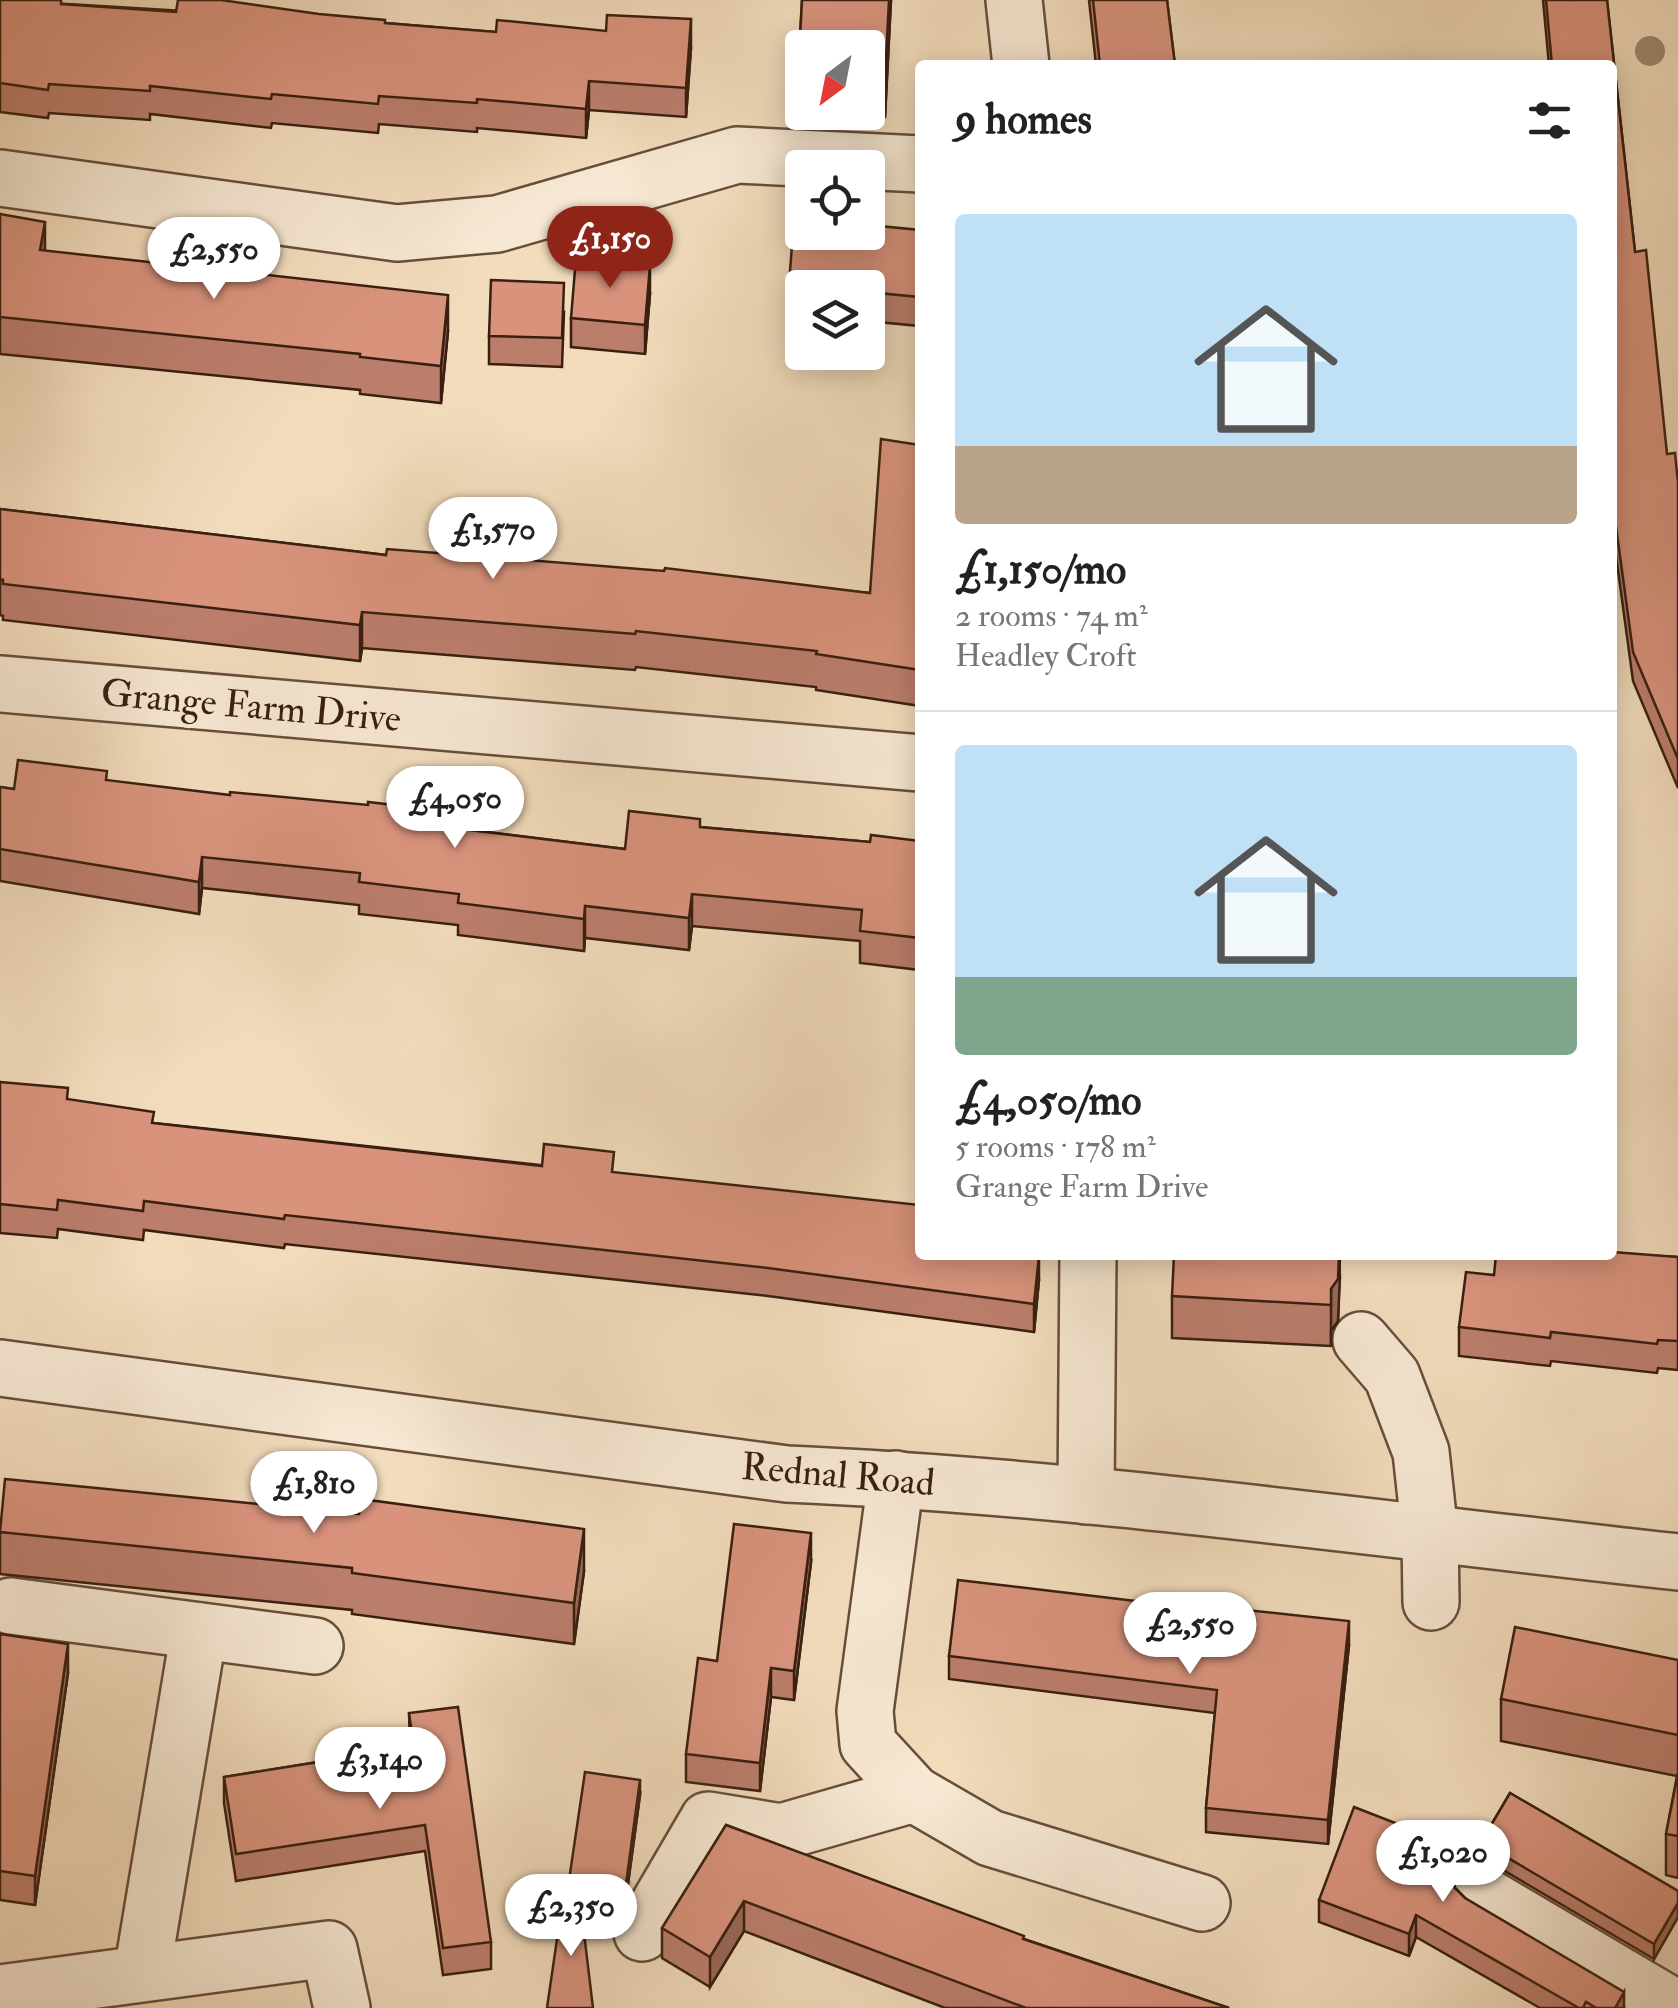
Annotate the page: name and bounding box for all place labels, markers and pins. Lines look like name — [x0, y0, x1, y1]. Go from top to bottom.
pin: £1,150 — [529, 206, 691, 291]
pin: £2,550 — [133, 217, 295, 302]
pin: £1,570 — [412, 497, 574, 582]
pin: £4,050 — [374, 766, 536, 851]
pin: £1,810 — [233, 1451, 395, 1536]
pin: £2,550 — [1109, 1592, 1271, 1677]
pin: £3,140 — [299, 1727, 461, 1812]
pin: £1,020 — [1362, 1820, 1524, 1905]
pin: £2,350 — [490, 1874, 652, 1959]

